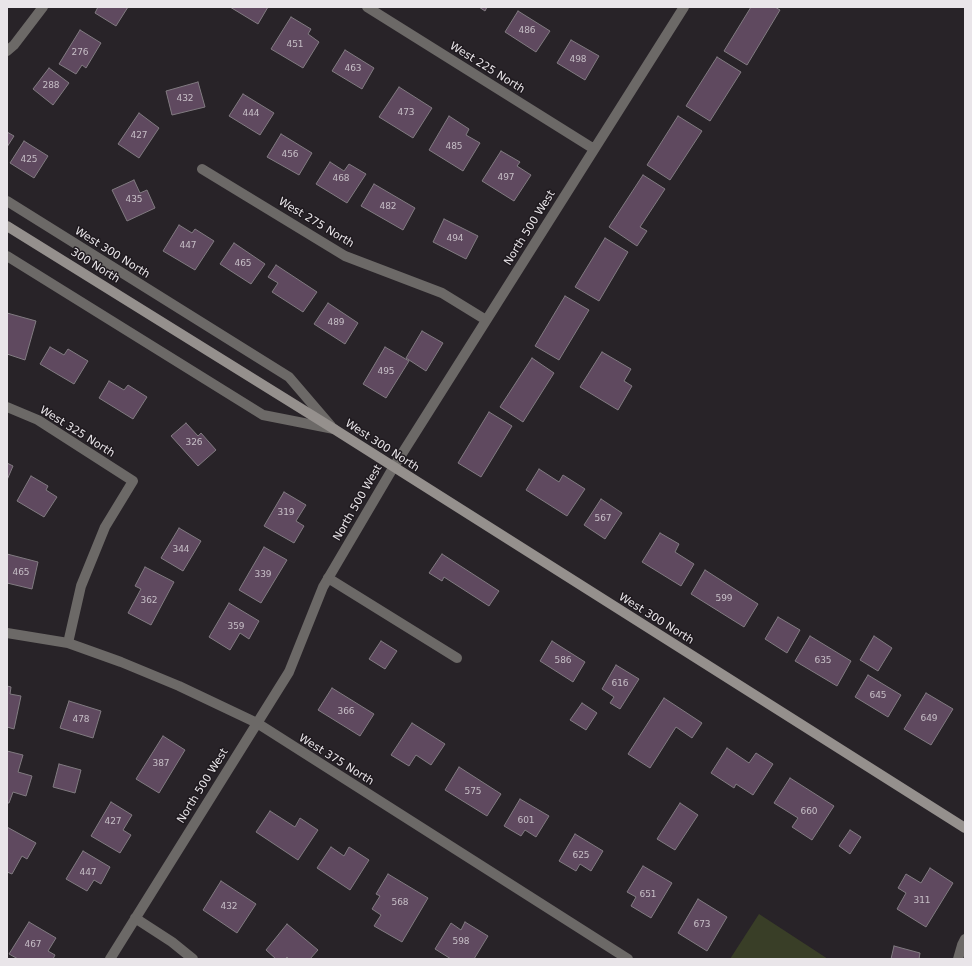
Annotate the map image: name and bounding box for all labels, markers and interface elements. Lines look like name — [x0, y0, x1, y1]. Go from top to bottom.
house number: 486 — [518, 26, 536, 36]
house number: 451 — [286, 40, 304, 50]
street label: West 225 North — [447, 40, 527, 96]
house number: 276 — [71, 48, 89, 58]
house number: 498 — [569, 55, 587, 65]
house number: 463 — [344, 64, 362, 74]
house number: 288 — [42, 81, 60, 91]
house number: 432 — [176, 94, 194, 104]
house number: 473 — [397, 108, 415, 118]
house number: 444 — [242, 109, 260, 119]
house number: 427 — [130, 131, 148, 141]
house number: 485 — [445, 142, 463, 152]
house number: 456 — [281, 150, 299, 160]
house number: 425 — [20, 155, 38, 165]
house number: 497 — [497, 173, 515, 183]
house number: 468 — [332, 174, 350, 184]
street label: North 500 West — [502, 188, 558, 268]
house number: 435 — [125, 195, 143, 205]
street label: West 275 North — [276, 195, 356, 251]
house number: 482 — [379, 202, 397, 212]
street label: West 300 North — [72, 225, 152, 281]
house number: 494 — [446, 234, 464, 244]
house number: 447 — [179, 241, 197, 251]
street label: 300 North — [68, 246, 122, 286]
house number: 465 — [234, 259, 252, 269]
house number: 489 — [327, 318, 345, 328]
house number: 495 — [377, 367, 395, 377]
street label: West 325 North — [37, 404, 117, 460]
street label: West 300 North — [342, 417, 422, 475]
house number: 326 — [185, 438, 203, 448]
street label: North 500 West — [331, 463, 385, 543]
house number: 319 — [277, 508, 295, 518]
house number: 567 — [594, 514, 612, 524]
house number: 344 — [172, 545, 190, 555]
house number: 465 — [12, 568, 30, 578]
house number: 339 — [254, 570, 272, 580]
street label: West 300 North — [616, 591, 696, 647]
house number: 599 — [715, 594, 733, 604]
house number: 362 — [140, 596, 158, 606]
house number: 359 — [227, 622, 245, 632]
house number: 586 — [554, 656, 572, 666]
house number: 635 — [814, 656, 832, 666]
house number: 616 — [611, 679, 629, 689]
house number: 645 — [869, 691, 887, 701]
house number: 366 — [337, 707, 355, 717]
house number: 649 — [920, 714, 938, 724]
house number: 478 — [72, 715, 90, 725]
street label: West 375 North — [296, 732, 376, 788]
street label: North 500 West — [175, 746, 231, 826]
house number: 387 — [152, 759, 170, 769]
house number: 575 — [464, 787, 482, 797]
house number: 660 — [800, 807, 818, 817]
house number: 601 — [517, 816, 535, 826]
house number: 427 — [104, 817, 122, 827]
house number: 625 — [572, 851, 590, 861]
house number: 447 — [79, 868, 97, 878]
house number: 651 — [639, 890, 657, 900]
house number: 311 — [913, 896, 931, 906]
house number: 568 — [391, 898, 409, 908]
house number: 432 — [220, 902, 238, 912]
house number: 673 — [693, 920, 711, 930]
house number: 598 — [452, 937, 470, 947]
house number: 467 — [24, 940, 42, 950]

